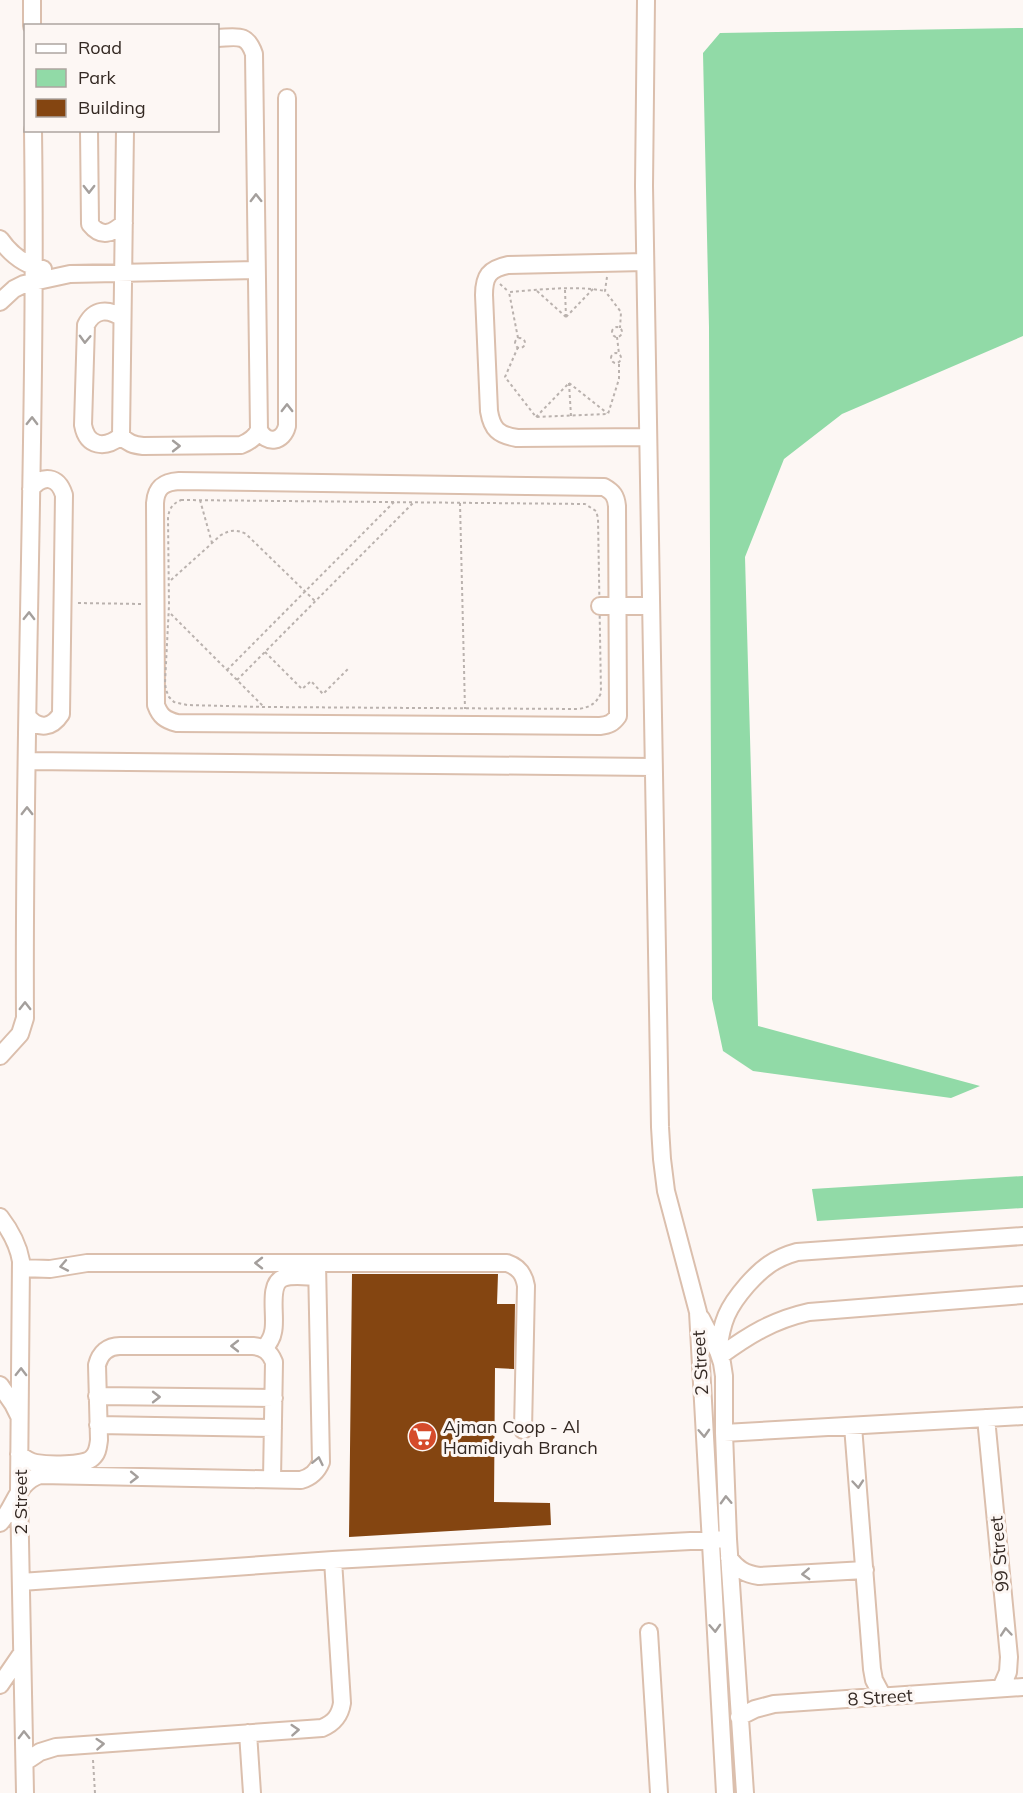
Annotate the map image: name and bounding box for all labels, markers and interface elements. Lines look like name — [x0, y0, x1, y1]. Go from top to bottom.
legend — [24, 24, 219, 132]
text: Road — [78, 36, 122, 59]
text: Park — [78, 66, 117, 89]
text: Building — [78, 96, 146, 119]
one-way arrow — [83, 184, 95, 193]
one-way arrow — [250, 194, 262, 203]
one-way arrow — [79, 335, 91, 344]
one-way arrow — [280, 403, 293, 412]
one-way arrow — [26, 417, 38, 426]
one-way arrow — [172, 440, 181, 452]
one-way arrow — [23, 612, 35, 621]
one-way arrow — [21, 807, 33, 816]
one-way arrow — [19, 1002, 31, 1011]
one-way arrow — [254, 1257, 263, 1269]
one-way arrow — [59, 1259, 69, 1272]
street label: 2 Street — [687, 1330, 713, 1396]
one-way arrow — [231, 1340, 240, 1352]
one-way arrow — [14, 1367, 27, 1376]
one-way arrow — [151, 1391, 160, 1403]
place label: Ajman Coop - Al Hamidiyah Branch — [443, 1415, 598, 1459]
supermarket icon: Ajman Coop - Al Hamidiyah Branch — [406, 1420, 438, 1452]
one-way arrow — [698, 1428, 711, 1437]
one-way arrow — [311, 1456, 324, 1466]
street label: 2 Street — [9, 1469, 32, 1535]
one-way arrow — [130, 1470, 139, 1483]
one-way arrow — [851, 1480, 864, 1489]
one-way arrow — [720, 1495, 733, 1504]
street label: 99 Street — [984, 1515, 1014, 1593]
one-way arrow — [802, 1567, 811, 1580]
one-way arrow — [709, 1623, 722, 1632]
one-way arrow — [1000, 1627, 1013, 1636]
street label: 8 Street — [847, 1683, 913, 1711]
one-way arrow — [290, 1723, 299, 1736]
one-way arrow — [18, 1730, 30, 1739]
one-way arrow — [96, 1738, 105, 1751]

